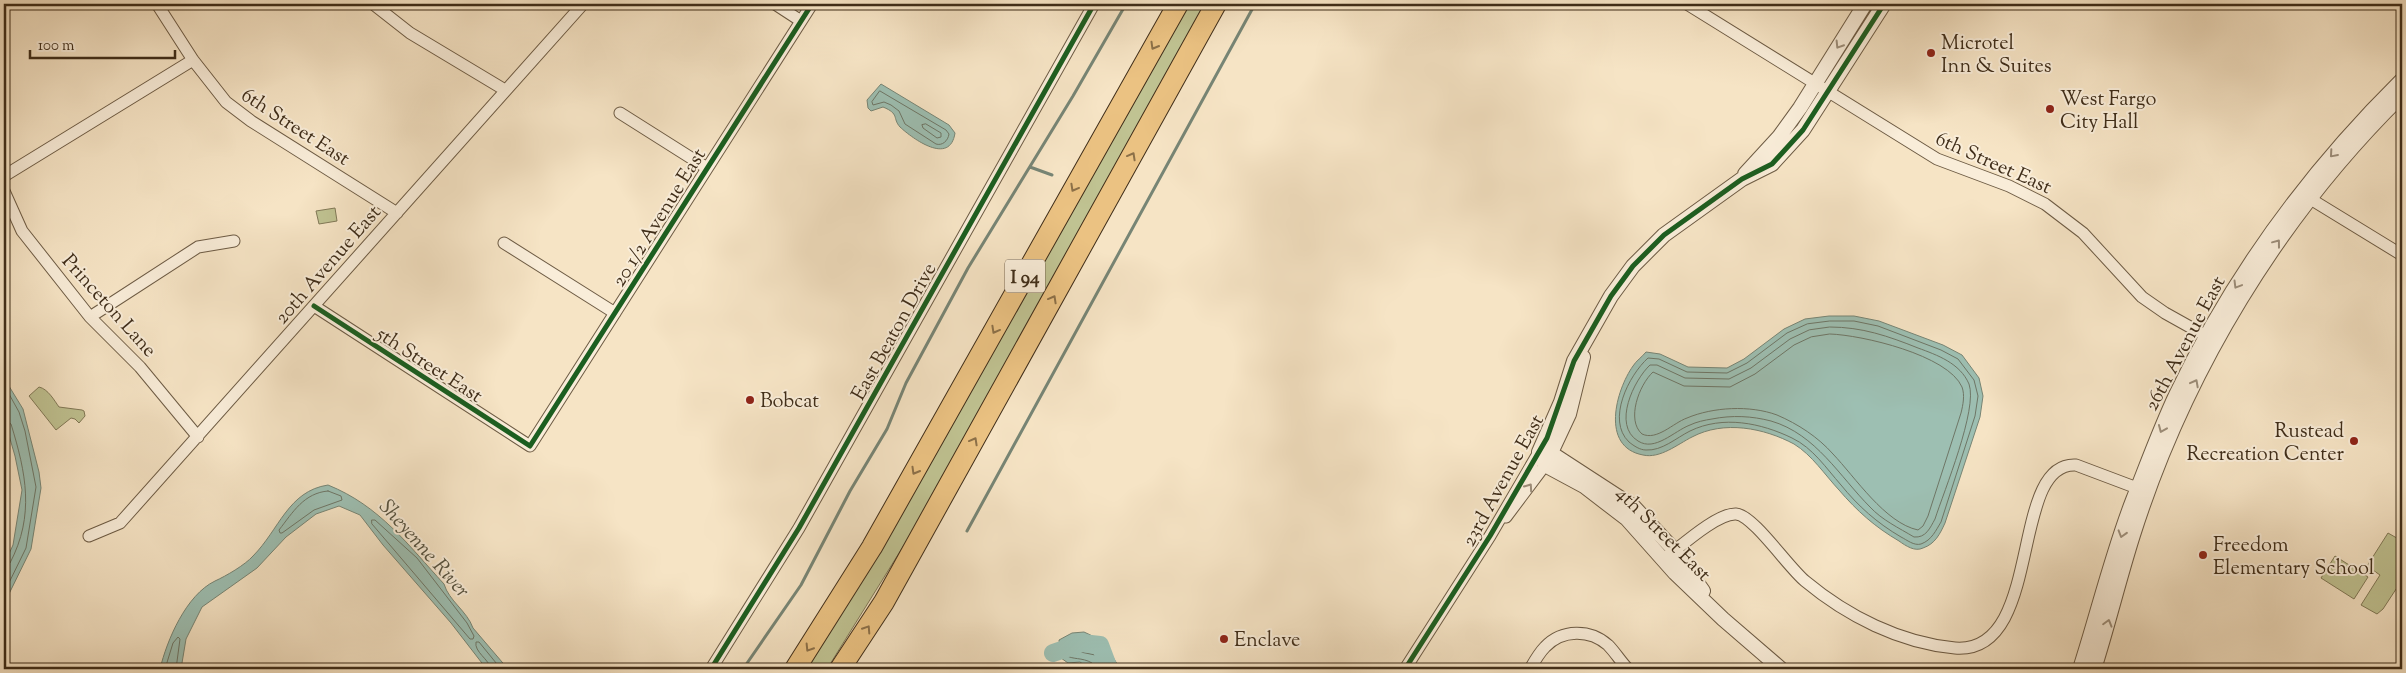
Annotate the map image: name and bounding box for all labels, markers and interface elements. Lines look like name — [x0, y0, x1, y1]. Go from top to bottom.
scale bar — [30, 28, 175, 60]
place label: Microtel Inn & Suites — [1941, 30, 2052, 82]
text: 100 m — [38, 36, 75, 57]
one-way arrow — [1836, 40, 1846, 49]
one-way arrow — [1150, 41, 1160, 50]
marker: Microtel Inn & Suites — [1925, 47, 1937, 59]
street label: 6th Street East — [234, 82, 355, 174]
place label: West Fargo City Hall — [2060, 86, 2156, 138]
marker: West Fargo City Hall — [2044, 103, 2056, 115]
street label: 6th Street East — [1930, 126, 2056, 203]
street label: 20 1/2 Avenue East — [606, 143, 714, 293]
one-way arrow — [2330, 149, 2339, 158]
one-way arrow — [1126, 153, 1136, 162]
one-way arrow — [1071, 183, 1081, 192]
street label: 20th Avenue East — [269, 199, 389, 332]
one-way arrow — [2271, 239, 2280, 249]
street label: Princeton Lane — [54, 249, 162, 365]
street label: East Beaton Drive — [845, 258, 945, 406]
road number: I 94 — [1005, 260, 1045, 292]
street label: 26th Avenue East — [2138, 271, 2234, 417]
one-way arrow — [2234, 279, 2244, 288]
one-way arrow — [1047, 295, 1057, 304]
street label: 5th Street East — [369, 320, 488, 411]
one-way arrow — [992, 324, 1002, 333]
one-way arrow — [2189, 380, 2199, 389]
place label: Bobcat — [760, 388, 819, 417]
marker: Bobcat — [744, 394, 756, 406]
street label: 23rd Avenue East — [1456, 410, 1553, 553]
place label: Rustead Recreation Center — [2186, 418, 2344, 470]
one-way arrow — [2158, 424, 2168, 433]
marker: Rustead Recreation Center — [2348, 435, 2360, 447]
one-way arrow — [968, 437, 978, 446]
one-way arrow — [911, 466, 921, 475]
street label: 4th Street East — [1608, 480, 1717, 589]
one-way arrow — [1523, 483, 1532, 493]
water label: Sheyenne River — [371, 493, 476, 606]
one-way arrow — [2118, 529, 2128, 537]
place label: Freedom Elementary School — [2213, 532, 2375, 584]
marker: Freedom Elementary School — [2197, 549, 2209, 561]
one-way arrow — [2103, 619, 2113, 627]
one-way arrow — [861, 625, 870, 634]
place label: Enclave — [1234, 627, 1300, 656]
marker: Enclave — [1218, 633, 1230, 645]
one-way arrow — [805, 642, 815, 651]

